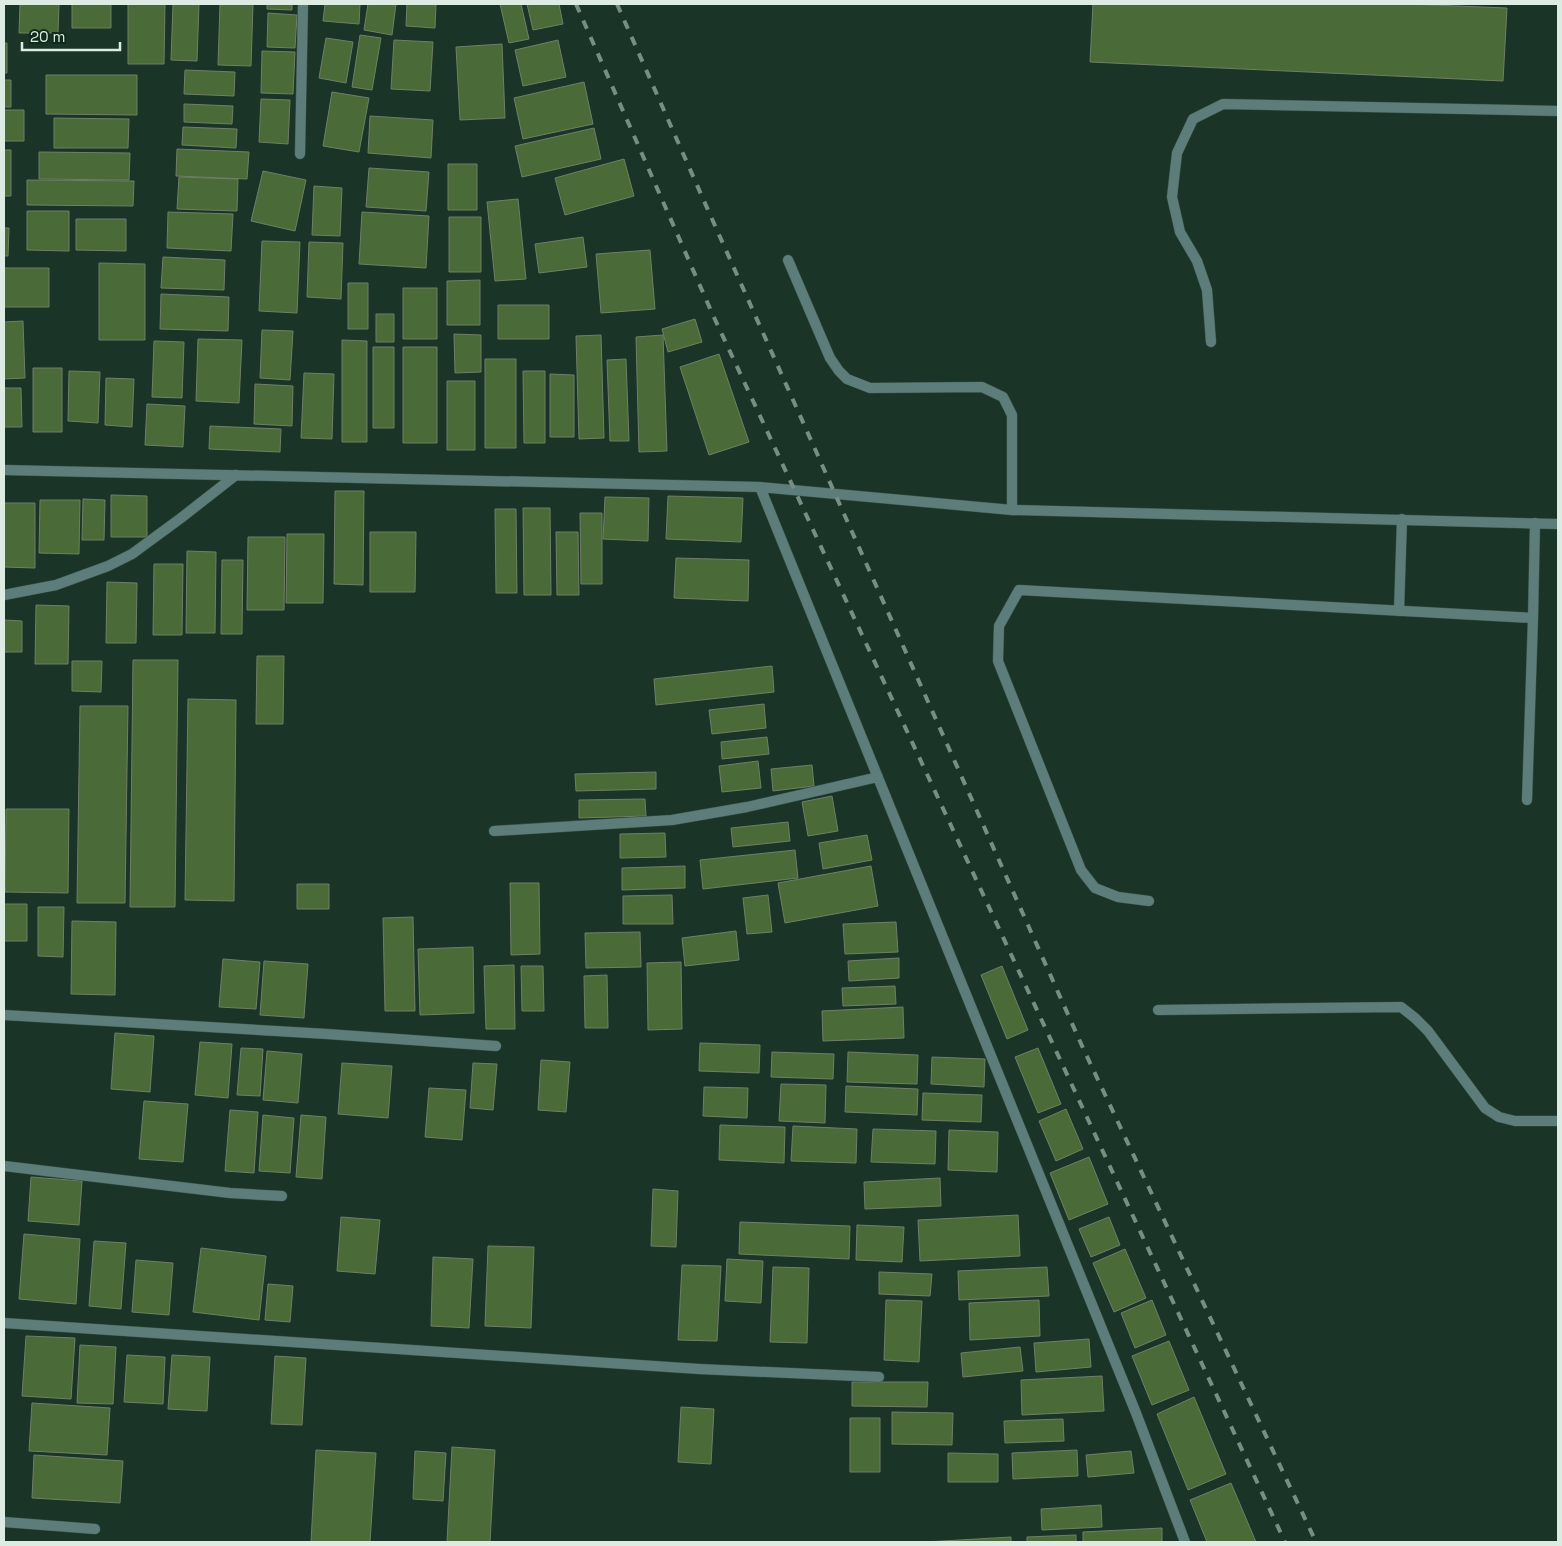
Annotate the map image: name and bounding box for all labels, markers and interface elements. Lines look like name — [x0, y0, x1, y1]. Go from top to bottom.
scale bar — [22, 20, 120, 52]
text: 20 m — [30, 27, 65, 46]

